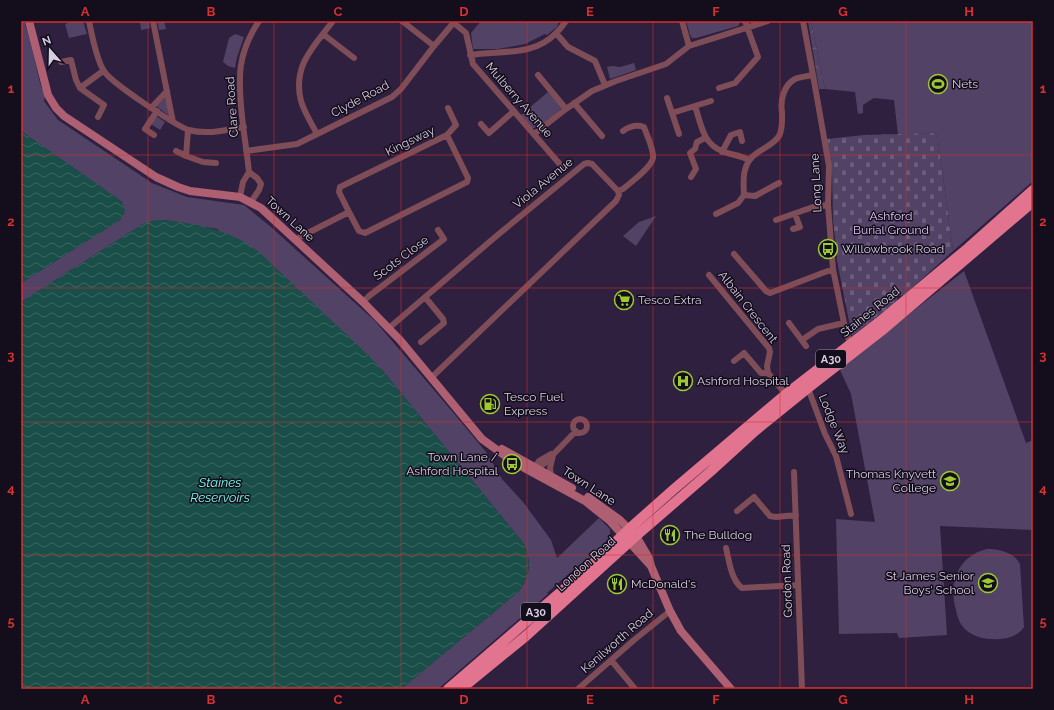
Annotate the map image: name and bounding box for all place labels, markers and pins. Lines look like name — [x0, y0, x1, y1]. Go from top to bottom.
sports icon: Nets — [927, 73, 949, 95]
place label: Nets — [952, 77, 978, 91]
bus stop icon: Willowbrook Road — [817, 238, 839, 260]
place label: Willowbrook Road — [842, 242, 944, 256]
supermarket icon: Tesco Extra — [613, 289, 635, 311]
place label: Tesco Extra — [638, 293, 702, 307]
hospital icon: Ashford Hospital — [672, 370, 694, 392]
place label: Ashford Hospital — [697, 374, 789, 388]
place label: Tesco Fuel Express — [504, 390, 564, 418]
fuel station icon: Tesco Fuel Express — [479, 393, 501, 415]
place label: Town Lane / Ashford Hospital — [406, 450, 499, 478]
bus stop icon: Town Lane / Ashford Hospital — [501, 453, 523, 475]
place label: Thomas Knyvett College — [846, 467, 936, 495]
school or university icon: Thomas Knyvett College — [939, 470, 961, 492]
restaurant icon: The Bulldog — [659, 524, 681, 546]
place label: The Bulldog — [684, 528, 752, 542]
place label: St James Senior Boys' School — [886, 569, 975, 597]
school or university icon: St James Senior Boys' School — [977, 572, 999, 594]
restaurant icon: McDonald's — [606, 573, 628, 595]
place label: McDonald's — [631, 577, 696, 591]

